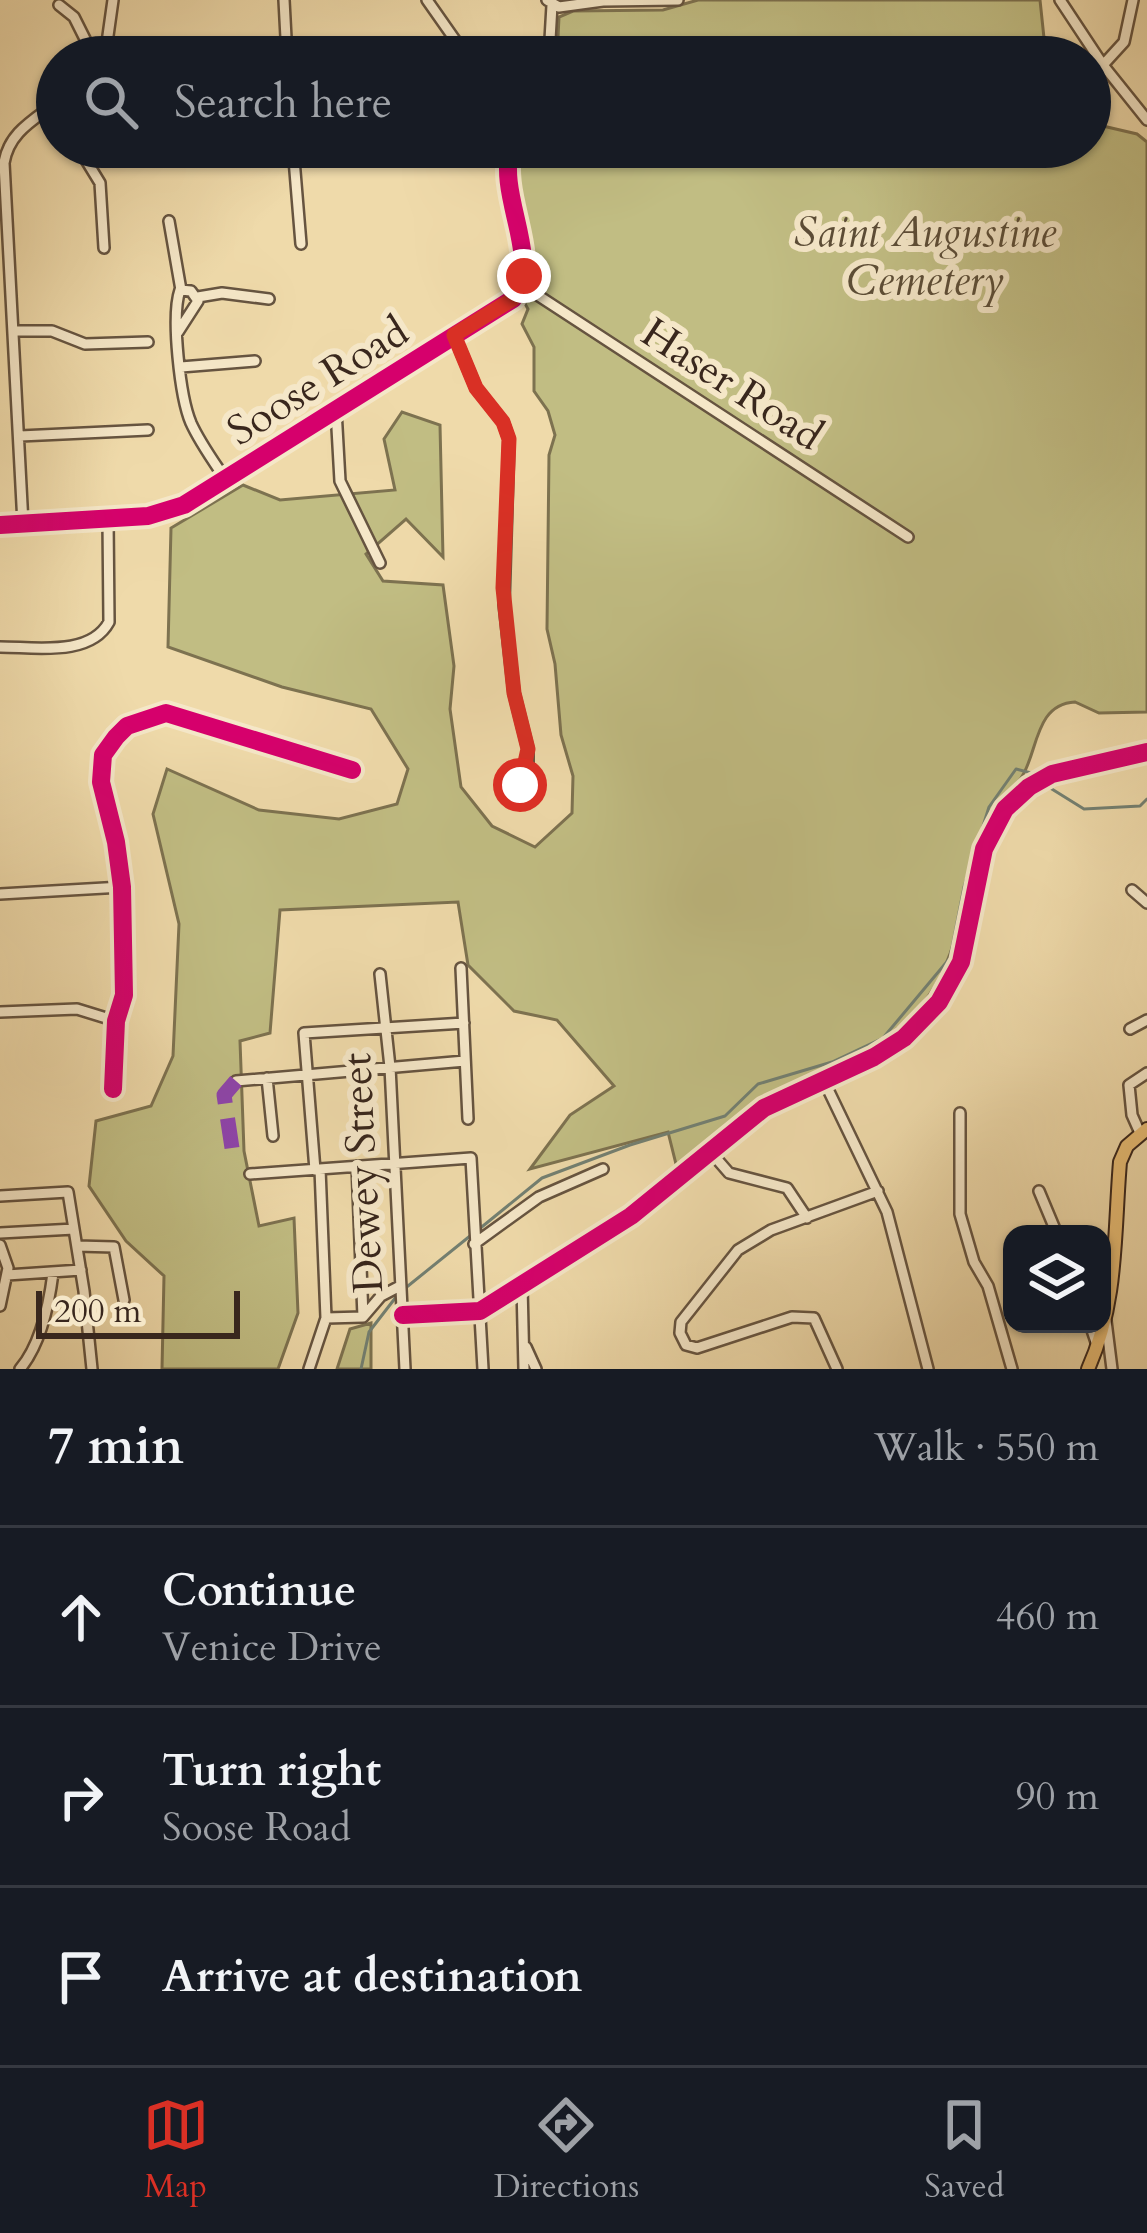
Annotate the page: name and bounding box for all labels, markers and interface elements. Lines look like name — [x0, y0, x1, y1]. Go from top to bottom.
search box — [36, 36, 1111, 168]
icon: search — [78, 69, 144, 135]
text: Search here — [174, 72, 392, 133]
park label: Saint Augustine Cemetery — [794, 204, 1057, 309]
route end — [497, 249, 551, 303]
street label: Soose Road — [217, 303, 419, 459]
street label: Haser Road — [631, 304, 834, 464]
route start — [493, 758, 547, 812]
street label: Dewey Street — [328, 1051, 397, 1294]
map controls — [1003, 1225, 1111, 1333]
button: layers — [1003, 1225, 1111, 1333]
scale bar — [36, 1285, 240, 1338]
text: 200 m — [54, 1289, 141, 1334]
text: 7 min — [48, 1412, 184, 1482]
text: Walk · 550 m — [874, 1421, 1099, 1474]
text: Continue — [162, 1560, 356, 1621]
icon: ahead — [48, 1584, 114, 1650]
text: 460 m — [996, 1590, 1099, 1643]
text: Venice Drive — [162, 1621, 382, 1674]
text: Turn right — [162, 1740, 381, 1801]
icon: right — [48, 1764, 114, 1830]
text: 90 m — [1016, 1770, 1099, 1823]
text: Soose Road — [162, 1801, 351, 1854]
icon: arrive — [48, 1944, 114, 2010]
text: Arrive at destination — [162, 1946, 582, 2007]
tab: Map — [143, 2092, 209, 2209]
tab: Directions — [494, 2092, 639, 2209]
tab: Saved — [924, 2092, 1004, 2209]

